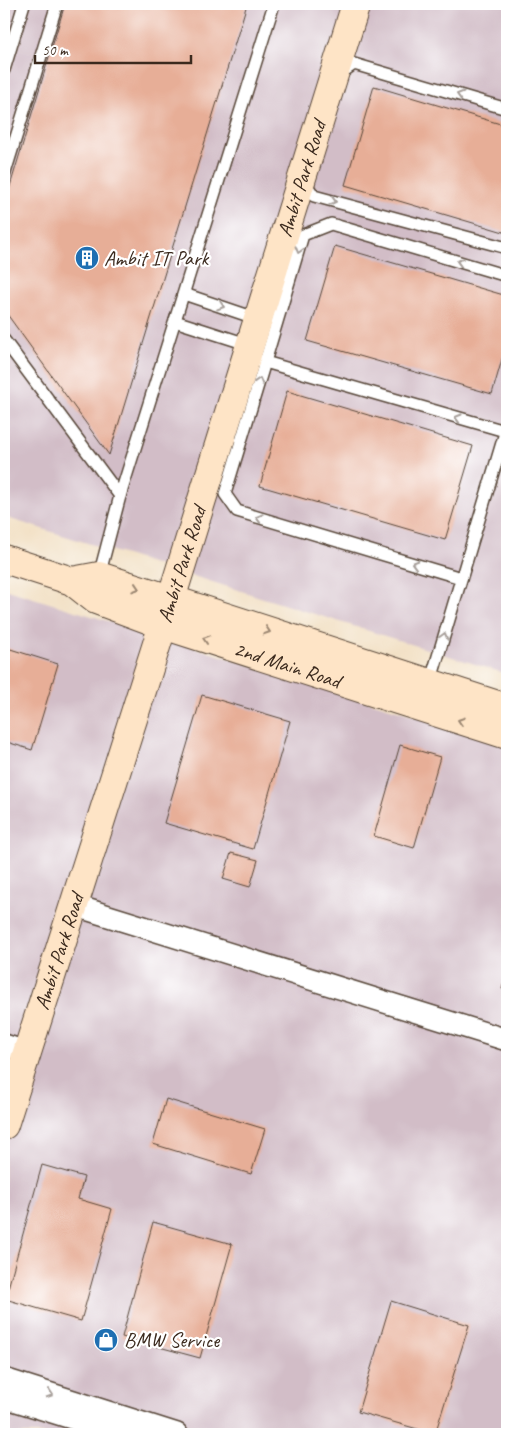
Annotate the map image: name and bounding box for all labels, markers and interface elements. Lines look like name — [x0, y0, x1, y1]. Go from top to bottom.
scale bar — [35, 32, 191, 64]
text: 50 m — [42, 41, 69, 60]
one-way arrow — [457, 91, 465, 101]
street label: Ambit Park Road — [271, 115, 333, 240]
one-way arrow — [329, 195, 338, 206]
building icon: Ambit IT Park — [74, 245, 100, 271]
place label: Ambit IT Park — [104, 245, 210, 271]
one-way arrow — [294, 245, 304, 253]
one-way arrow — [457, 258, 465, 268]
one-way arrow — [216, 300, 225, 310]
one-way arrow — [254, 377, 264, 385]
one-way arrow — [455, 413, 463, 423]
street label: Ambit Park Road — [151, 501, 213, 626]
one-way arrow — [255, 513, 264, 523]
one-way arrow — [411, 559, 419, 569]
one-way arrow — [131, 583, 140, 593]
one-way arrow — [263, 625, 271, 635]
one-way arrow — [439, 633, 449, 641]
one-way arrow — [202, 635, 211, 645]
street label: 2nd Main Road — [231, 636, 347, 695]
one-way arrow — [457, 716, 465, 726]
street label: Ambit Park Road — [29, 888, 91, 1013]
shop icon: BMW Service — [93, 1327, 119, 1353]
place label: BMW Service — [124, 1327, 220, 1353]
one-way arrow — [46, 1388, 54, 1398]

